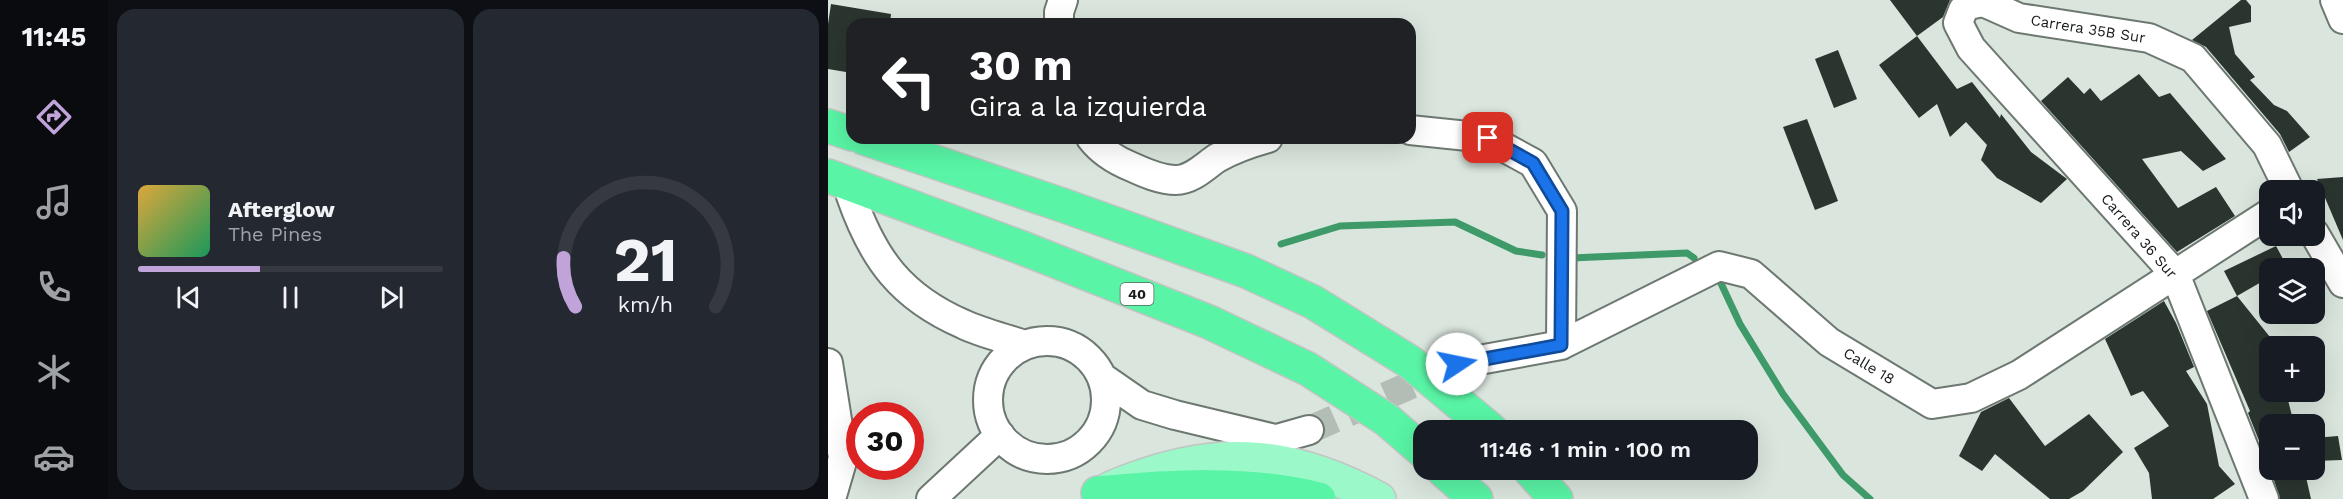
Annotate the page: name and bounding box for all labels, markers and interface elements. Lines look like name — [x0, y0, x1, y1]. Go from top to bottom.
street label: Carrera 35B Sur — [2029, 11, 2147, 47]
text: 11:45 — [22, 21, 86, 53]
text: 30 m — [969, 41, 1073, 90]
icon: left — [870, 42, 948, 120]
text: Gira a la izquierda — [969, 91, 1207, 123]
icon: directions — [33, 96, 75, 138]
pin — [1462, 112, 1513, 163]
icon: arrive — [1471, 121, 1504, 154]
map controls — [2259, 180, 2325, 480]
button: sound — [2259, 180, 2325, 246]
icon: music — [33, 181, 75, 223]
street label: Carrera 36 Sur — [2097, 190, 2181, 282]
text: Afterglow — [228, 197, 335, 222]
text: The Pines — [228, 222, 322, 246]
text: 21 — [614, 223, 678, 296]
button: layers — [2259, 258, 2325, 324]
icon: phone — [33, 266, 75, 308]
icon: previous — [172, 281, 205, 314]
icon: pause — [274, 281, 307, 314]
icon: next — [375, 281, 408, 314]
road number: 40 — [1120, 283, 1154, 305]
text: km/h — [618, 292, 673, 317]
position arrow — [1425, 332, 1489, 396]
button: + — [2259, 336, 2325, 402]
street label: Calle 18 — [1840, 344, 1898, 388]
icon: climate — [33, 351, 75, 393]
speed limit sign: 30 — [846, 402, 924, 480]
button: − — [2259, 414, 2325, 480]
icon: car — [33, 436, 75, 478]
text: 11:46 · 1 min · 100 m — [1480, 437, 1691, 462]

